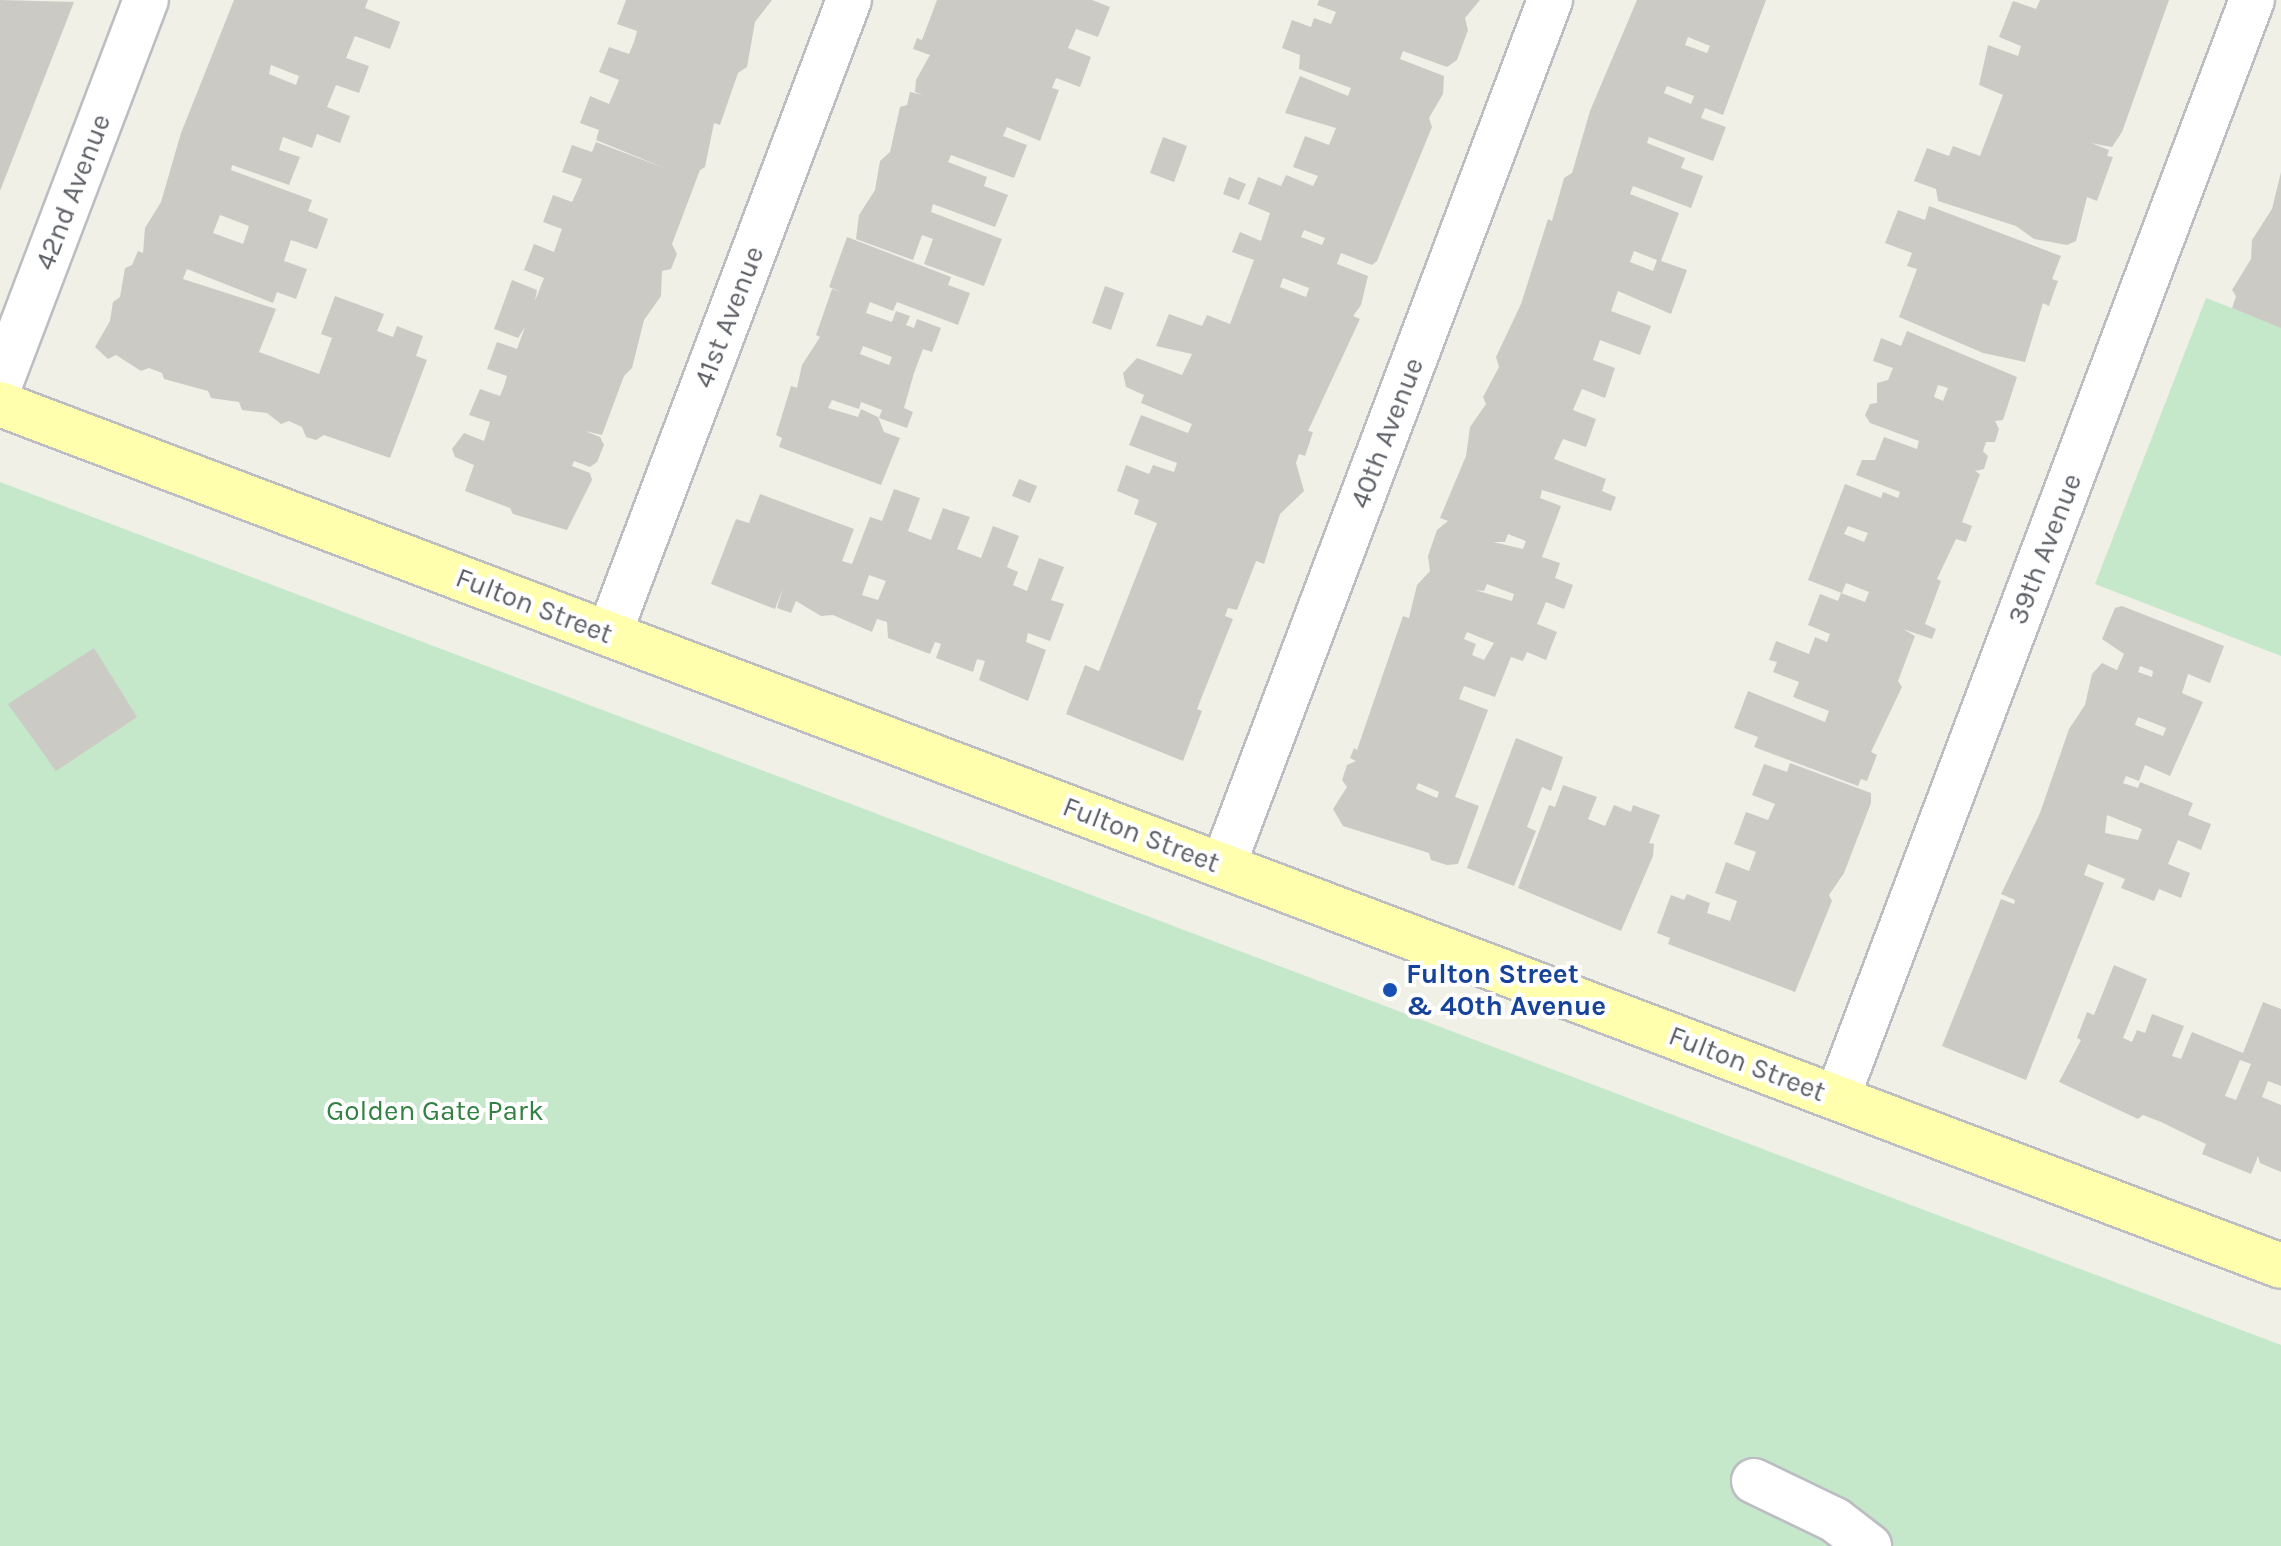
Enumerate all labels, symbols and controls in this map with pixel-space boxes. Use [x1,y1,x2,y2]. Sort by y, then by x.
street label: 42nd Avenue [28,109,118,275]
street label: 41st Avenue [687,241,771,393]
street label: 40th Avenue [1343,353,1431,513]
street label: 39th Avenue [2001,469,2089,629]
street label: Fulton Street [451,561,617,651]
street label: Fulton Street [1058,790,1224,880]
place label: Fulton Street & 40th Avenue [1406,957,1606,1023]
marker: Fulton Street & 40th Avenue [1381,981,1399,999]
street label: Fulton Street [1664,1019,1830,1109]
park label: Golden Gate Park [326,1094,544,1128]

